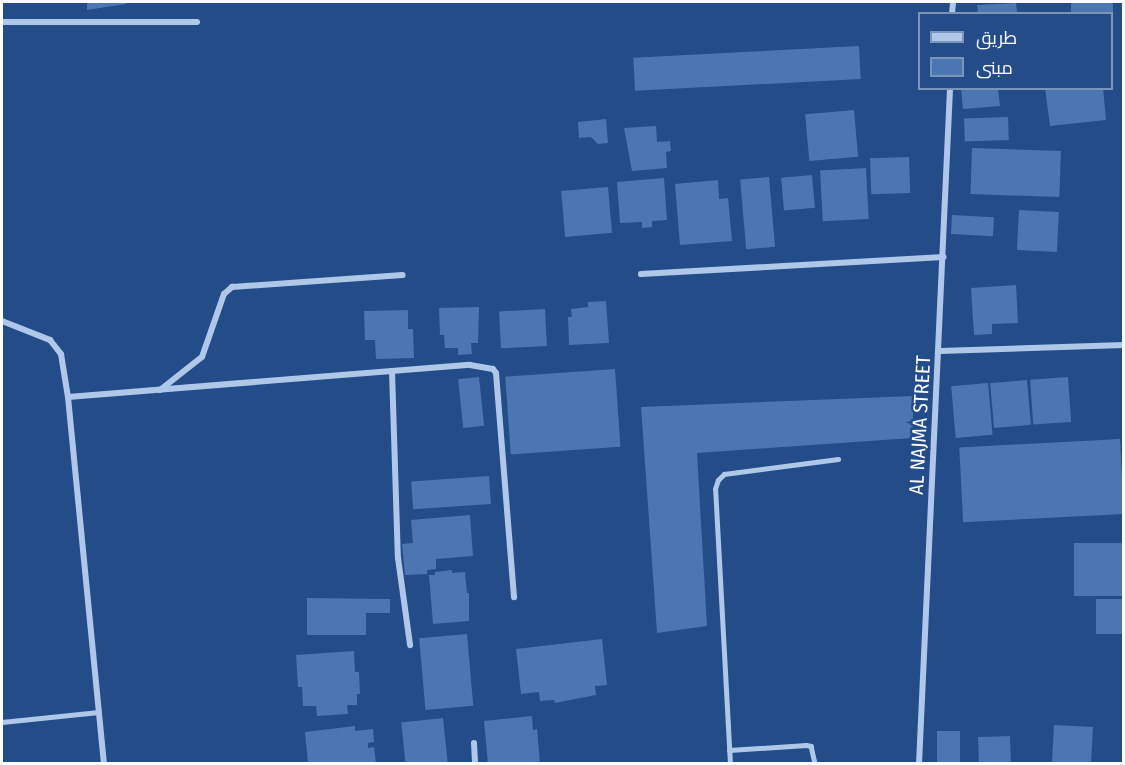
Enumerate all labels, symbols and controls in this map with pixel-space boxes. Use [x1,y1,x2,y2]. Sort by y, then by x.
legend [918,12,1113,90]
text: طريق [976,27,1017,49]
text: مبنى [976,57,1013,79]
street label: AL NAJMA STREET [904,355,936,495]

